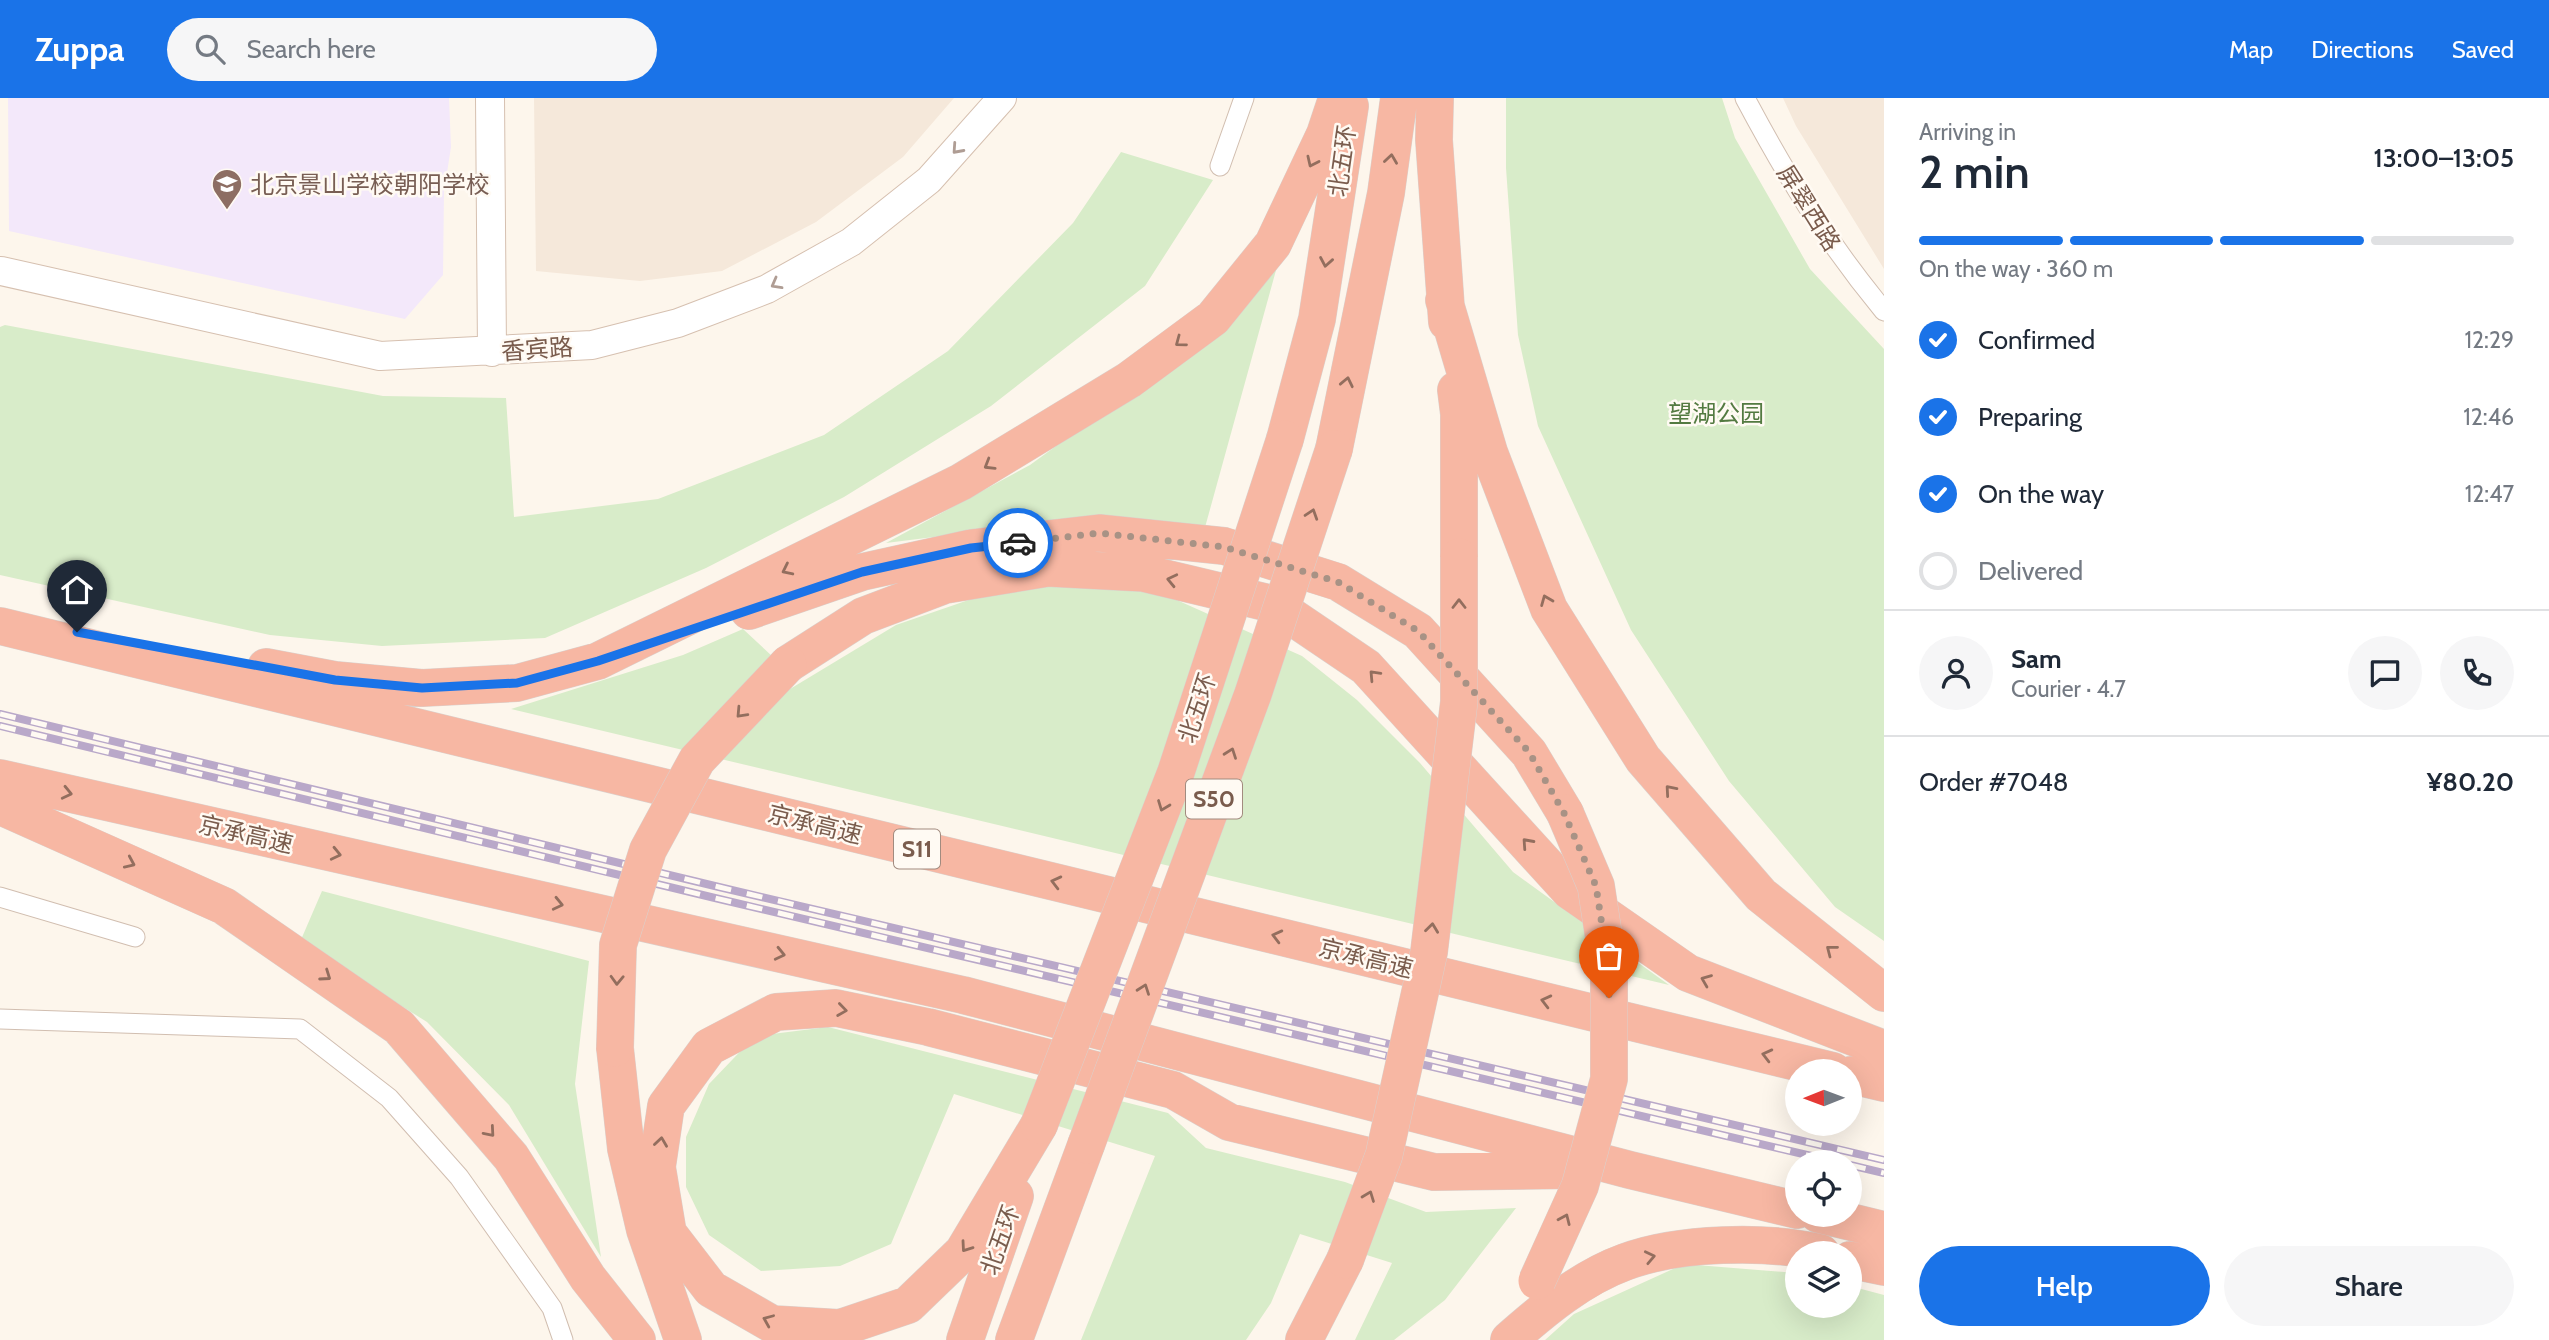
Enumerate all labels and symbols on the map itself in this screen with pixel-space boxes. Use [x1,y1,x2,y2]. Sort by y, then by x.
street label: 北五环 [1323,123,1361,199]
one-way arrow [953,141,965,154]
one-way arrow [1383,153,1398,165]
one-way arrow [1306,154,1320,167]
street label: 屏翠西路 [1771,160,1847,256]
school or university icon: 北京景山学校朝阳学校 [210,167,244,211]
place label: 北京景山学校朝阳学校 [250,170,490,199]
one-way arrow [1319,256,1334,268]
one-way arrow [770,276,783,289]
street label: 香宾路 [500,332,574,366]
one-way arrow [1175,334,1188,347]
one-way arrow [1339,376,1354,388]
park label: 望湖公园 [1668,399,1764,428]
one-way arrow [984,457,997,470]
courier [983,508,1053,578]
one-way arrow [1304,509,1318,521]
pin [47,560,107,632]
one-way arrow [782,562,794,576]
one-way arrow [1166,574,1178,588]
one-way arrow [1541,595,1555,607]
one-way arrow [1451,598,1467,609]
street label: 北五环 [1172,669,1222,747]
one-way arrow [1369,670,1382,683]
one-way arrow [736,705,749,718]
one-way arrow [1223,747,1237,759]
road number: S50 [1186,779,1242,818]
one-way arrow [61,785,73,800]
one-way arrow [1666,785,1678,798]
street label: 京承高速 [765,798,865,850]
one-way arrow [1157,799,1171,811]
street label: 京承高速 [196,809,296,859]
road number: S11 [894,830,940,869]
one-way arrow [1523,838,1535,851]
one-way arrow [330,846,342,860]
one-way arrow [123,855,135,869]
one-way arrow [1050,876,1062,891]
one-way arrow [552,895,564,910]
one-way arrow [1425,922,1440,934]
pin [1579,926,1639,998]
one-way arrow [1271,930,1283,944]
street label: 京承高速 [1316,932,1416,984]
one-way arrow [774,945,786,960]
one-way arrow [1826,946,1838,959]
one-way arrow [318,968,331,980]
one-way arrow [609,974,624,985]
one-way arrow [1701,975,1713,989]
one-way arrow [1135,984,1149,996]
one-way arrow [1540,995,1552,1009]
one-way arrow [836,1002,848,1017]
one-way arrow [1761,1049,1773,1063]
north arrow [1785,1059,1862,1136]
one-way arrow [482,1124,494,1137]
one-way arrow [653,1136,668,1148]
one-way arrow [1361,1191,1375,1203]
street label: 北五环 [975,1201,1025,1279]
one-way arrow [1557,1214,1571,1226]
one-way arrow [961,1239,974,1252]
one-way arrow [1644,1250,1656,1265]
one-way arrow [763,1314,775,1328]

